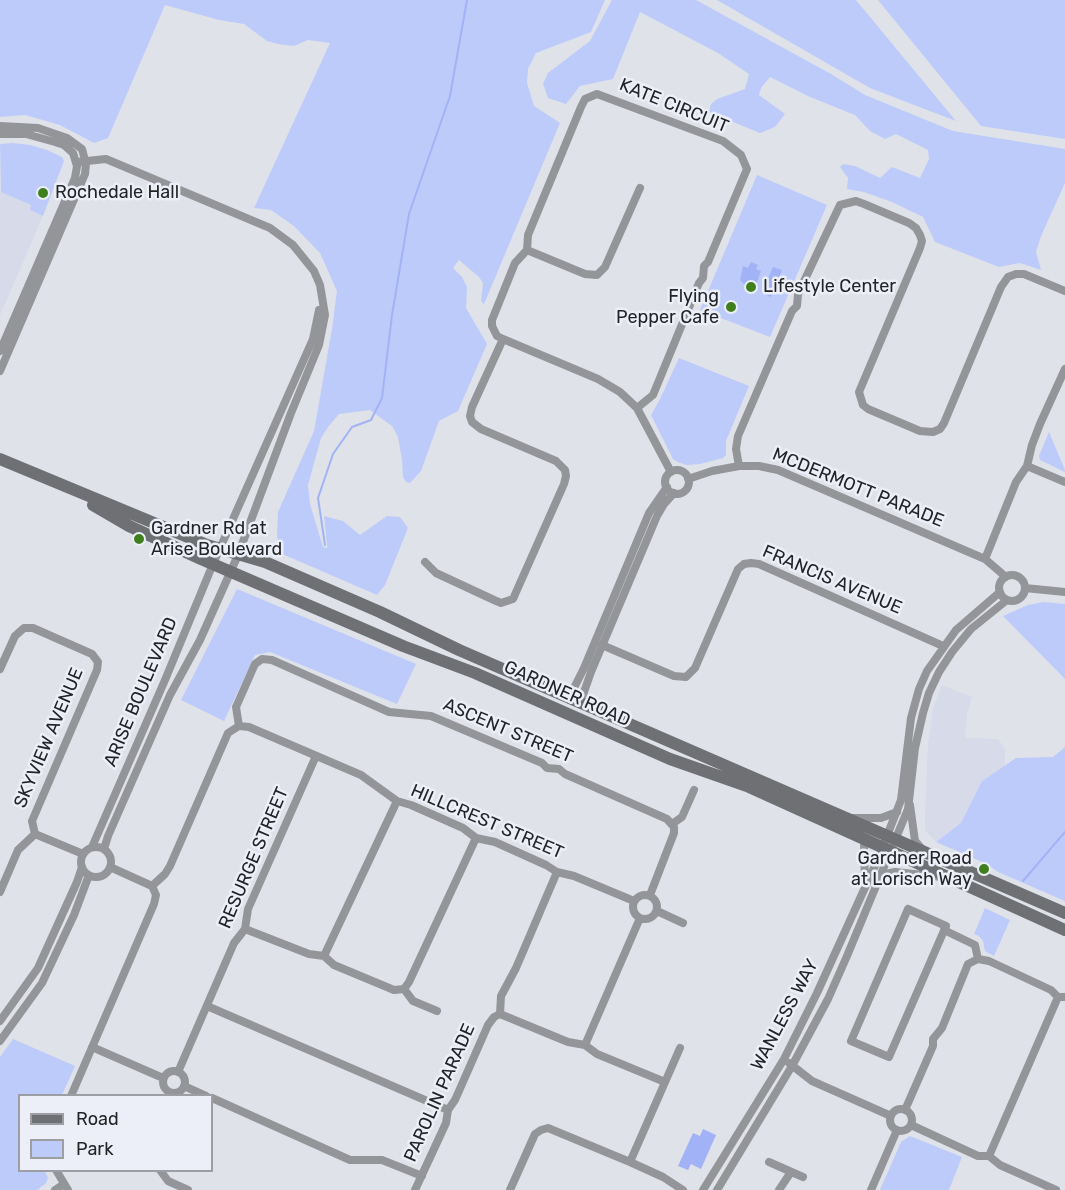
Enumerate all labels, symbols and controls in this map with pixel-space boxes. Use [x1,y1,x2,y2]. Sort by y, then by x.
street label: KATE CIRCUIT [616,74,732,138]
place label: Rochedale Hall [55,182,179,204]
marker: Rochedale Hall [36,186,50,200]
place label: Lifestyle Center [763,276,896,298]
marker: Lifestyle Center [744,280,758,294]
place label: Flying Pepper Cafe [616,286,719,328]
marker: Flying Pepper Cafe [724,300,738,314]
street label: MCDERMOTT PARADE [769,444,947,532]
place label: Gardner Rd at Arise Boulevard [151,518,282,560]
marker: Gardner Rd at Arise Boulevard [132,532,146,546]
street label: FRANCIS AVENUE [759,541,905,619]
street label: ARISE BOULEVARD [100,614,182,770]
street label: GARDNER ROAD [500,656,634,732]
street label: SKYVIEW AVENUE [10,665,88,811]
street label: ASCENT STREET [440,694,576,768]
street label: HILLCREST STREET [407,780,567,864]
street label: RESURGE STREET [214,784,294,932]
place label: Gardner Road at Lorisch Way [851,848,972,890]
marker: Gardner Road at Lorisch Way [977,862,991,876]
street label: WANLESS WAY [747,956,823,1074]
street label: PAROLIN PARADE [400,1021,480,1165]
legend [18,1094,213,1172]
text: Road [76,1108,119,1130]
text: Park [76,1138,113,1160]

